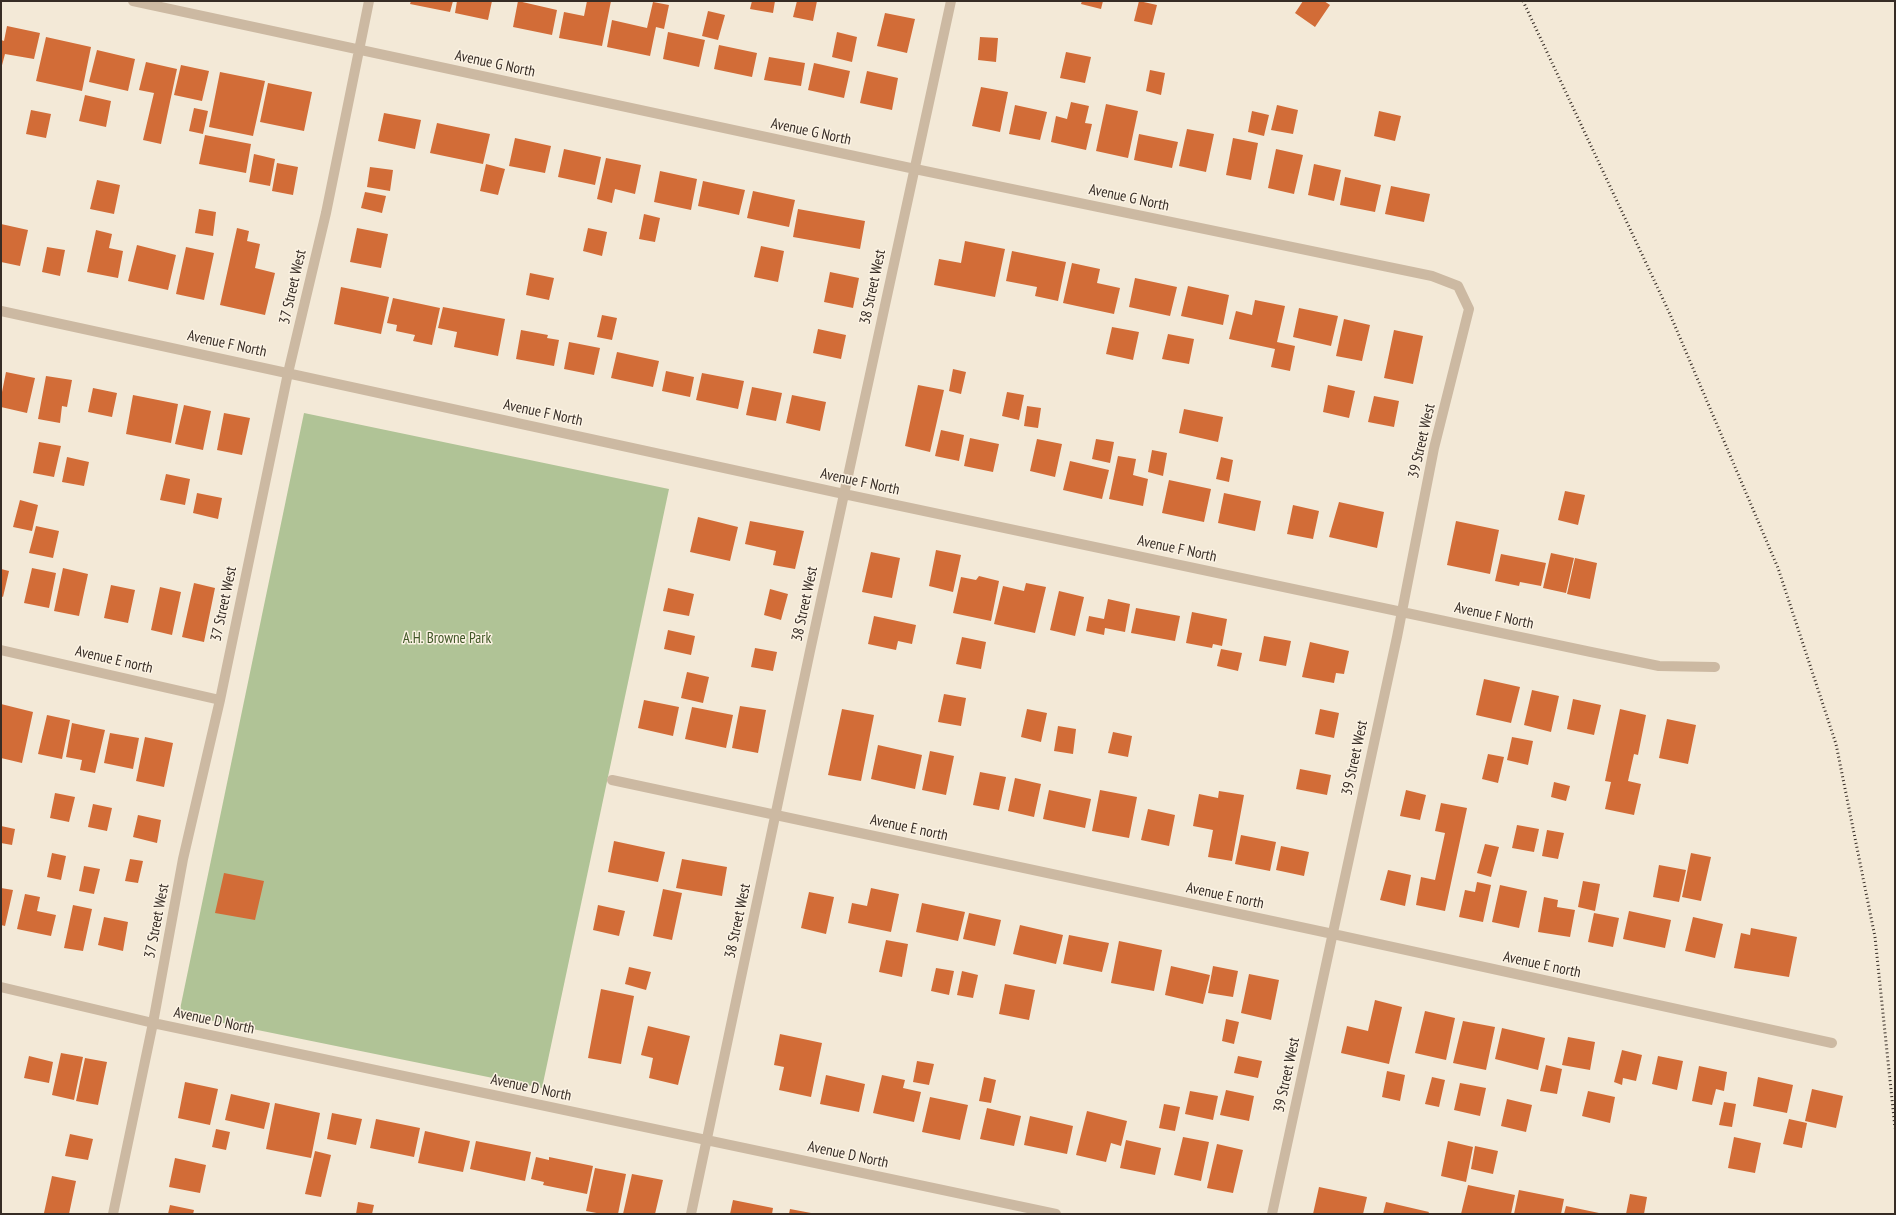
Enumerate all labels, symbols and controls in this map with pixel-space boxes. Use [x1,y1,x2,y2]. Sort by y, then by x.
street label: Avenue G North [453,47,537,81]
street label: Avenue G North [769,115,853,149]
street label: Avenue G North [1087,181,1171,215]
street label: 37 Street West [276,248,310,326]
street label: 38 Street West [856,248,890,326]
street label: Avenue F North [186,327,268,361]
street label: Avenue F North [502,396,584,430]
street label: 39 Street West [1405,402,1439,480]
street label: Avenue F North [819,465,901,499]
street label: Avenue F North [1136,532,1218,566]
street label: 37 Street West [207,565,241,643]
street label: 38 Street West [788,565,822,643]
street label: Avenue F North [1453,599,1535,633]
park label: A.H. Browne Park [403,630,491,648]
street label: Avenue E north [73,642,155,678]
street label: 39 Street West [1338,719,1372,797]
street label: Avenue E north [868,811,950,845]
street label: Avenue E north [1184,879,1266,913]
street label: 37 Street West [141,882,173,960]
street label: 38 Street West [721,882,755,960]
street label: Avenue E north [1501,948,1583,982]
street label: Avenue D North [172,1004,256,1038]
street label: 39 Street West [1270,1036,1304,1114]
street label: Avenue D North [489,1071,573,1105]
street label: Avenue D North [806,1138,890,1172]

